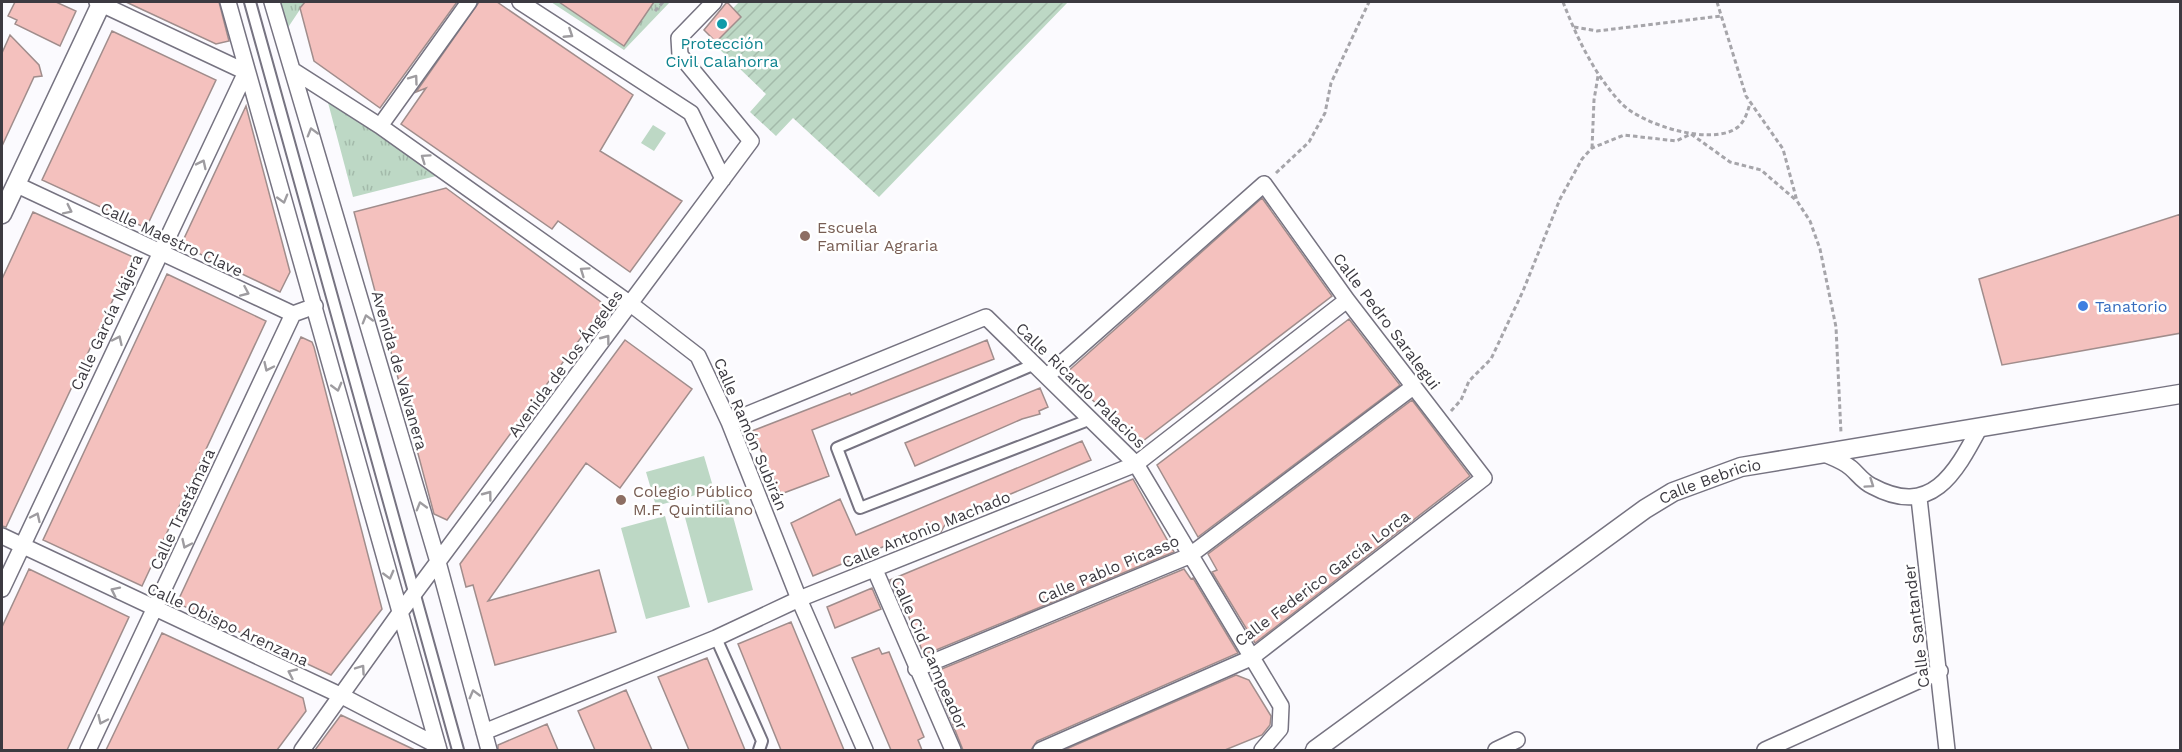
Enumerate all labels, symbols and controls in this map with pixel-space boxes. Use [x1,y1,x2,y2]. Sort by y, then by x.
marker: Protección Civil Calahorra [715,17,729,31]
one-way arrow [563,26,574,37]
place label: Protección Civil Calahorra [666,34,778,71]
one-way arrow [407,74,418,85]
one-way arrow [307,127,319,138]
one-way arrow [421,154,432,165]
one-way arrow [194,159,206,170]
one-way arrow [276,193,288,204]
street label: Calle Maestro Clave [98,198,246,281]
one-way arrow [61,202,72,214]
place label: Escuela Familiar Agraria [817,218,938,255]
marker: Escuela Familiar Agraria [798,229,812,243]
street label: Calle Pedro Saralegui [1329,249,1444,393]
street label: Calle García Nájera [66,251,146,393]
one-way arrow [579,267,590,278]
one-way arrow [238,285,249,297]
street label: Avenida de los Ángeles [504,286,627,441]
street label: Avenida de Valvanera [368,288,431,452]
place label: Tanatorio [2095,297,2167,316]
marker: Tanatorio [2076,299,2090,313]
one-way arrow [362,314,374,325]
street label: Calle Ricardo Palacios [1012,319,1149,452]
one-way arrow [598,335,609,346]
one-way arrow [111,336,123,347]
street label: Calle Ramón Subirán [710,355,791,513]
one-way arrow [264,361,276,372]
one-way arrow [330,381,342,392]
street label: Calle Trastámara [146,445,219,573]
street label: Calle Bebricio [1655,455,1762,509]
one-way arrow [1864,477,1875,488]
place label: Colegio Público M.F. Quintiliano [633,482,753,519]
street label: Calle Antonio Machado [839,487,1013,572]
one-way arrow [481,490,492,501]
marker: Colegio Público M.F. Quintiliano [614,493,628,507]
one-way arrow [416,501,428,512]
street label: Calle Federico García Lorca [1231,506,1414,650]
one-way arrow [28,512,40,523]
street label: Calle Pablo Picasso [1035,531,1182,608]
one-way arrow [181,537,193,548]
street label: Calle Santander [1899,562,1934,689]
one-way arrow [381,570,394,580]
street label: Calle Cid Campeador [887,574,972,733]
street label: Calle Obispo Arenzana [144,579,312,670]
one-way arrow [111,587,121,598]
one-way arrow [354,665,365,676]
one-way arrow [287,669,298,681]
one-way arrow [469,689,481,700]
one-way arrow [98,714,110,725]

